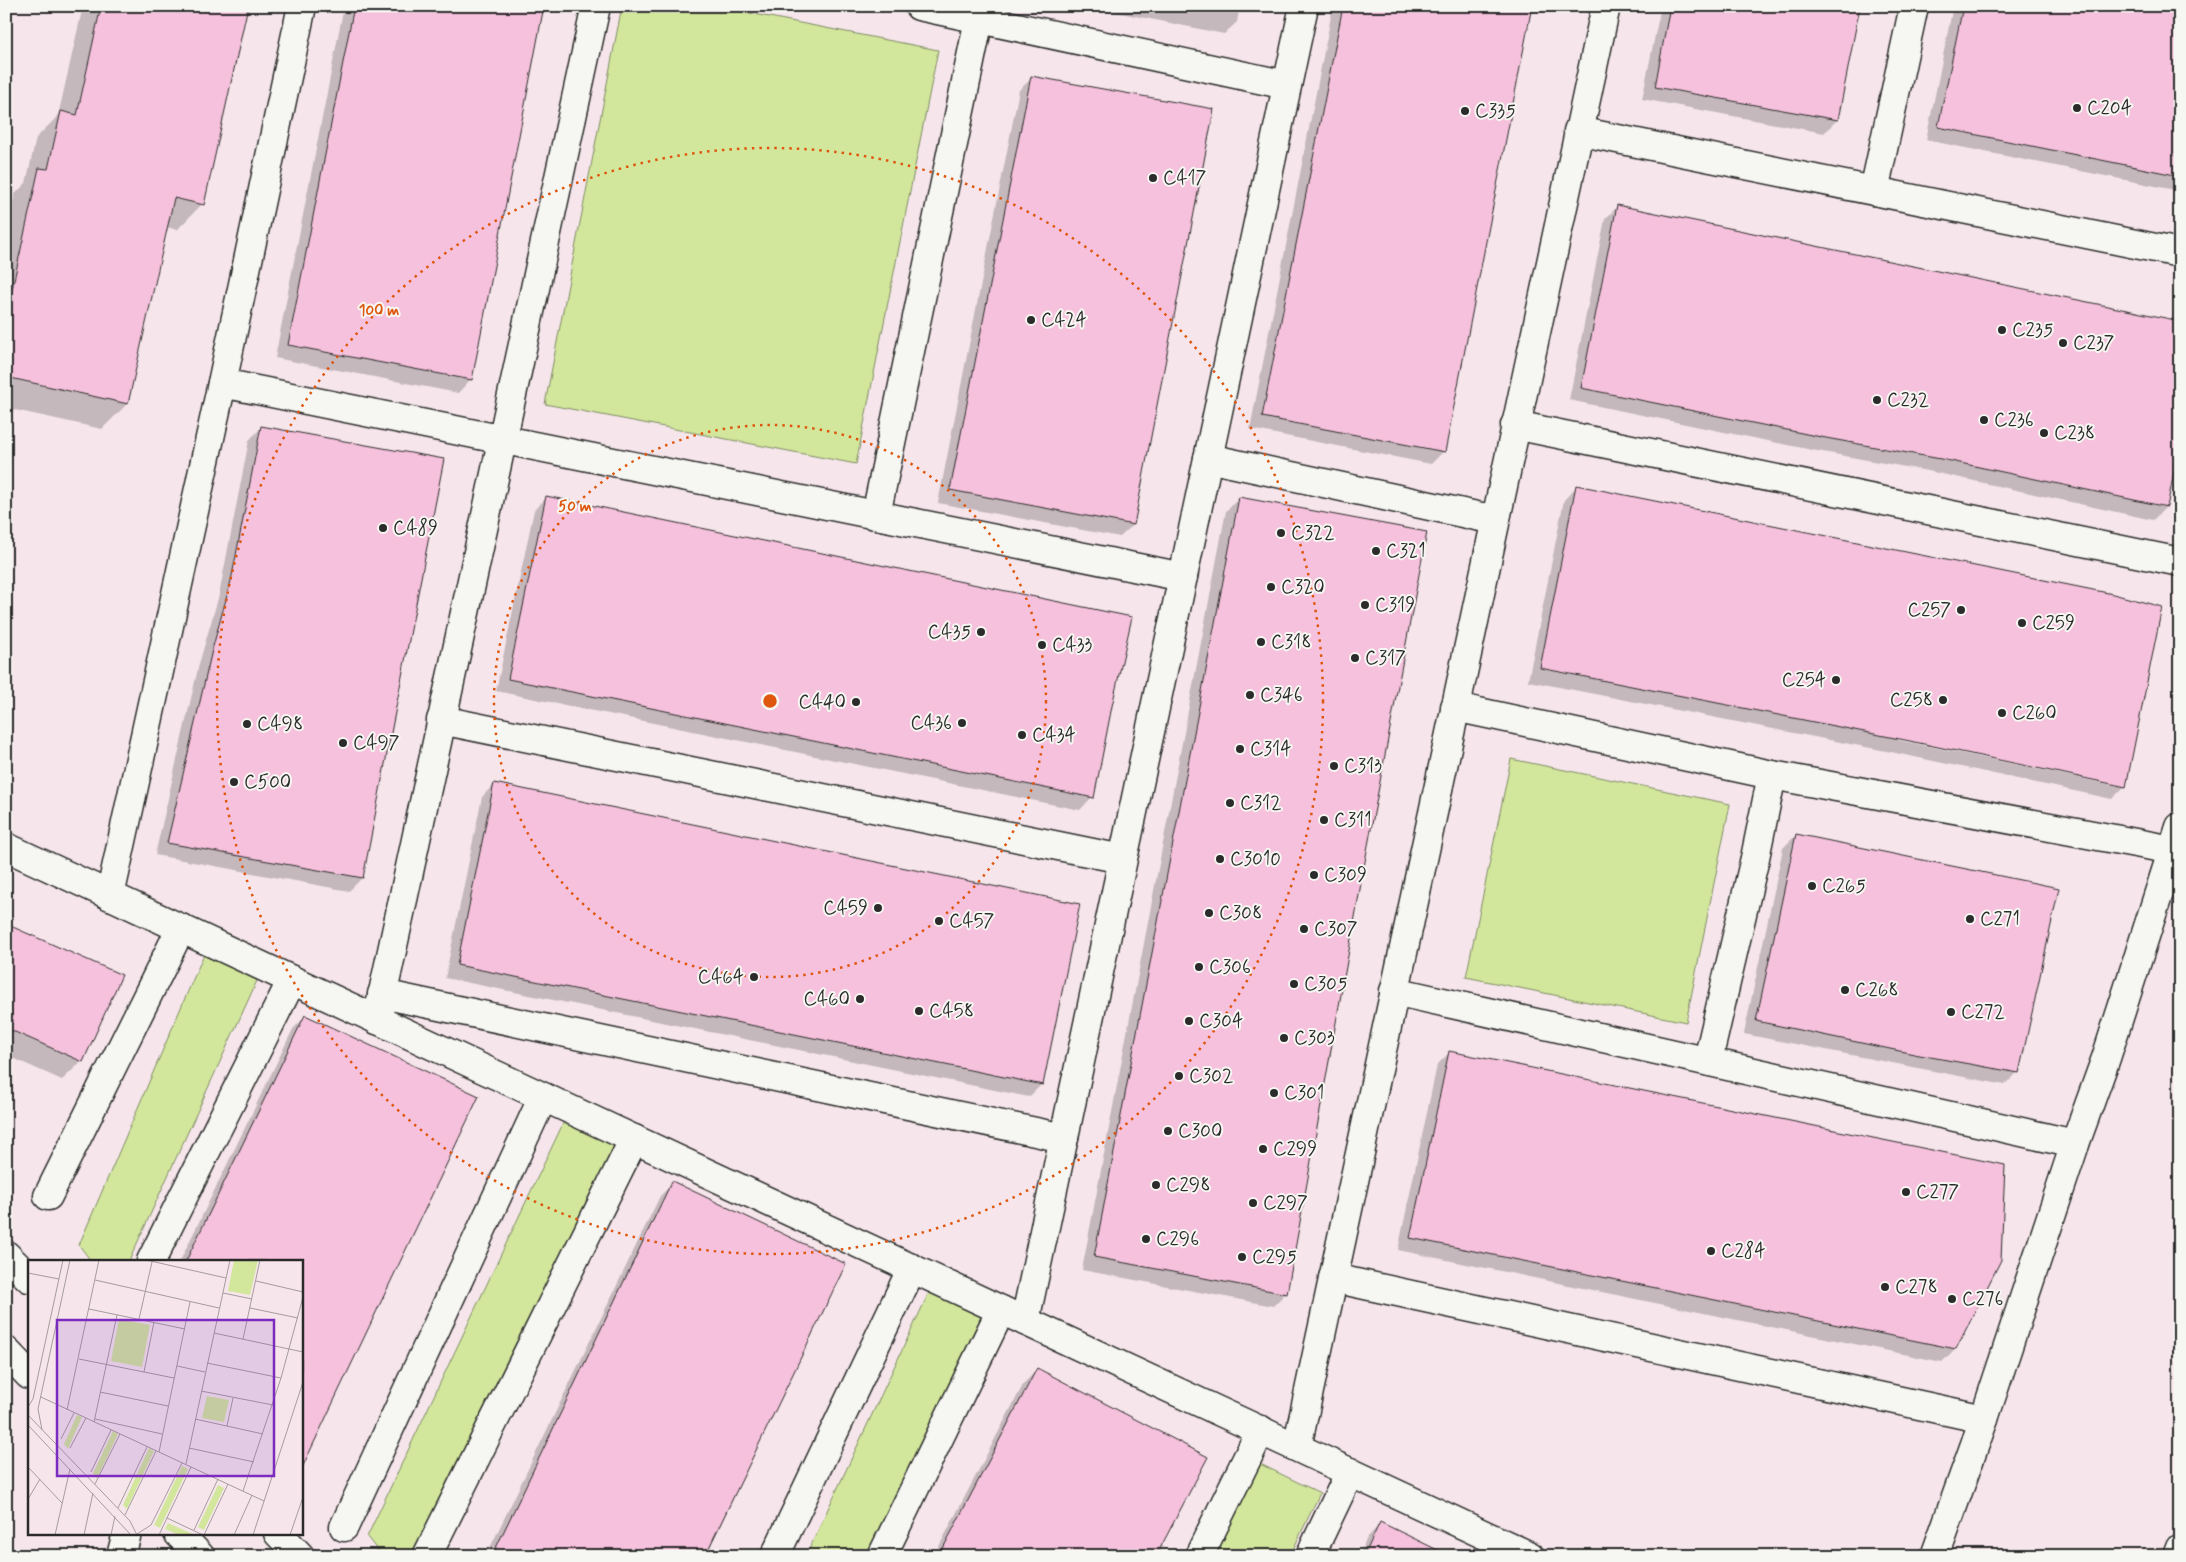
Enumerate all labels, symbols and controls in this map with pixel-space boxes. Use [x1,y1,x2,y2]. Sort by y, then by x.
place label: C204 [2087,96,2132,121]
place label: C335 [1475,99,1516,124]
marker: C204 [2071,102,2083,114]
marker: C335 [1459,105,1471,117]
place label: C417 [1163,166,1206,191]
marker: C417 [1147,172,1159,184]
text: 100 m [359,301,399,321]
place label: C424 [1041,308,1087,333]
marker: C424 [1025,314,1037,326]
place label: C235 [2012,318,2053,343]
marker: C235 [1996,324,2008,336]
place label: C237 [2073,331,2114,356]
marker: C237 [2057,337,2069,349]
place label: C232 [1887,388,1929,413]
marker: C232 [1871,394,1883,406]
place label: C236 [1994,408,2034,433]
marker: C236 [1978,414,1990,426]
place label: C238 [2054,421,2095,446]
marker: C238 [2038,427,2050,439]
text: 50 m [558,497,592,517]
place label: C489 [393,516,438,541]
place label: C322 [1291,521,1334,546]
marker: C489 [377,522,389,534]
marker: C322 [1275,527,1287,539]
place label: C321 [1386,539,1426,564]
marker: C321 [1370,545,1382,557]
place label: C320 [1281,575,1325,600]
marker: C320 [1265,581,1277,593]
place label: C319 [1375,593,1415,618]
place label: C257 [1907,598,1951,623]
marker: C319 [1359,599,1371,611]
marker: C257 [1955,604,1967,616]
place label: C259 [2032,611,2075,636]
marker: C259 [2016,617,2028,629]
place label: C435 [928,620,971,645]
marker: C435 [975,626,987,638]
place label: C318 [1271,630,1312,655]
place label: C433 [1052,633,1093,658]
marker: C318 [1255,636,1267,648]
marker: C433 [1036,639,1048,651]
place label: C317 [1365,646,1406,671]
marker: C317 [1349,652,1361,664]
place label: C254 [1782,668,1826,693]
marker: C254 [1830,674,1842,686]
place label: C346 [1260,683,1303,708]
place label: C258 [1890,688,1933,713]
marker: C346 [1244,689,1256,701]
place label: C440 [798,690,846,715]
centre of rings [761,692,779,710]
marker: C258 [1937,694,1949,706]
marker: C440 [850,696,862,708]
place label: C260 [2012,701,2057,726]
marker: C260 [1996,707,2008,719]
place label: C436 [910,711,952,736]
place label: C498 [257,712,303,737]
marker: C436 [956,717,968,729]
marker: C498 [241,718,253,730]
place label: C434 [1032,723,1076,748]
marker: C434 [1016,729,1028,741]
place label: C497 [353,731,400,756]
marker: C497 [337,737,349,749]
place label: C314 [1250,737,1291,762]
marker: C314 [1234,743,1246,755]
place label: C313 [1344,754,1382,779]
marker: C313 [1328,760,1340,772]
place label: C500 [244,770,291,795]
marker: C500 [228,776,240,788]
place label: C312 [1240,791,1282,816]
marker: C312 [1224,797,1236,809]
place label: C311 [1334,808,1372,833]
marker: C311 [1318,814,1330,826]
place label: C3010 [1230,847,1281,872]
marker: C3010 [1214,853,1226,865]
place label: C309 [1324,863,1367,888]
marker: C309 [1308,869,1320,881]
place label: C265 [1822,874,1866,899]
marker: C265 [1806,880,1818,892]
place label: C459 [823,896,868,921]
place label: C308 [1219,901,1262,926]
marker: C459 [872,902,884,914]
marker: C308 [1203,907,1215,919]
place label: C271 [1980,907,2020,932]
place label: C457 [949,909,994,934]
marker: C271 [1964,913,1976,925]
marker: C457 [933,915,945,927]
place label: C307 [1314,917,1358,942]
marker: C307 [1298,923,1310,935]
place label: C306 [1209,955,1251,980]
marker: C306 [1193,961,1205,973]
place label: C464 [698,965,744,990]
marker: C464 [748,971,760,983]
place label: C305 [1304,972,1348,997]
marker: C305 [1288,978,1300,990]
place label: C268 [1855,978,1899,1003]
marker: C268 [1839,984,1851,996]
place label: C460 [804,987,850,1012]
marker: C460 [854,993,866,1005]
place label: C458 [929,999,974,1024]
place label: C272 [1961,1000,2005,1025]
marker: C458 [913,1005,925,1017]
marker: C272 [1945,1006,1957,1018]
place label: C304 [1199,1009,1243,1034]
marker: C304 [1183,1015,1195,1027]
place label: C303 [1294,1026,1335,1051]
marker: C303 [1278,1032,1290,1044]
place label: C302 [1189,1064,1233,1089]
marker: C302 [1173,1070,1185,1082]
place label: C301 [1284,1081,1324,1106]
marker: C301 [1268,1087,1280,1099]
place label: C300 [1178,1119,1222,1144]
marker: C300 [1162,1125,1174,1137]
place label: C299 [1273,1137,1317,1162]
marker: C299 [1257,1143,1269,1155]
place label: C298 [1166,1173,1210,1198]
marker: C298 [1150,1179,1162,1191]
place label: C277 [1916,1180,1959,1205]
marker: C277 [1900,1186,1912,1198]
place label: C297 [1263,1191,1308,1216]
marker: C297 [1247,1197,1259,1209]
place label: C296 [1156,1227,1199,1252]
marker: C296 [1140,1233,1152,1245]
place label: C284 [1721,1239,1765,1264]
place label: C295 [1252,1245,1297,1270]
marker: C284 [1705,1245,1717,1257]
marker: C295 [1236,1251,1248,1263]
inset map [28,1260,302,1534]
place label: C278 [1895,1275,1938,1300]
marker: C278 [1879,1281,1891,1293]
place label: C276 [1962,1287,2003,1312]
marker: C276 [1946,1293,1958,1305]

